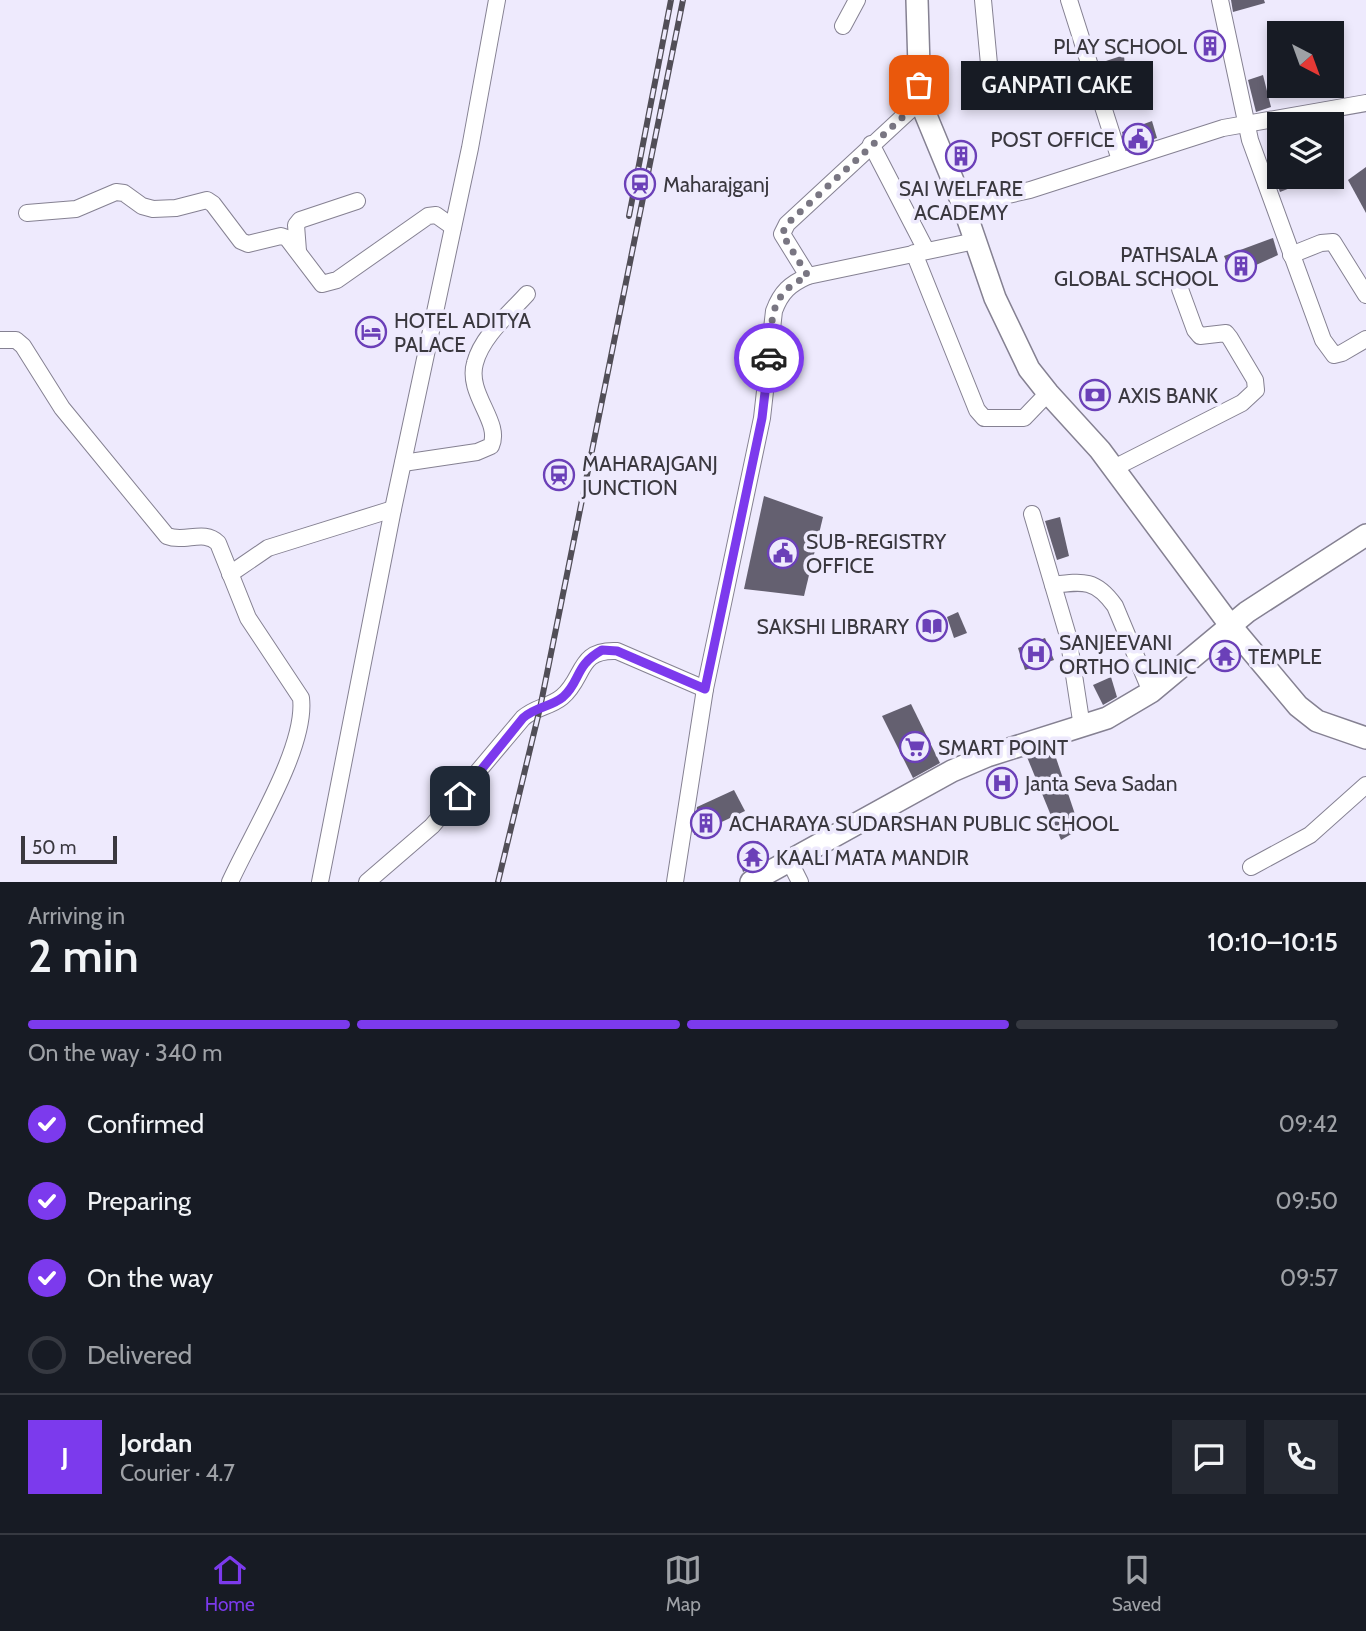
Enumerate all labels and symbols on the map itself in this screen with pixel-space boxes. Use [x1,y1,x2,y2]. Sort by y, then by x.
north arrow [1267,21,1344,98]
building icon: PLAY SCHOOL [1193,29,1227,63]
place label: PLAY SCHOOL [1053,34,1187,59]
pin [889,55,949,115]
callout: GANPATI CAKE [961,60,1154,110]
public building icon: POST OFFICE [1121,122,1155,156]
place label: POST OFFICE [991,127,1115,152]
building icon: SAI WELFARE ACADEMY [944,139,978,173]
station icon: Maharajganj [623,167,657,201]
place label: Maharajganj [663,172,769,198]
place label: SAI WELFARE ACADEMY [899,176,1023,225]
place label: PATHSALA GLOBAL SCHOOL [1054,242,1218,291]
building icon: PATHSALA GLOBAL SCHOOL [1224,249,1258,283]
place label: HOTEL ADITYA PALACE [394,308,531,357]
hotel icon: HOTEL ADITYA PALACE [354,315,388,349]
courier [734,323,804,393]
bank icon: AXIS BANK [1078,378,1112,412]
place label: AXIS BANK [1118,383,1218,408]
place label: MAHARAJGANJ JUNCTION [581,451,718,500]
station icon: MAHARAJGANJ JUNCTION [542,458,576,492]
place label: SUB-REGISTRY OFFICE [806,529,947,578]
public building icon: SUB-REGISTRY OFFICE [766,536,800,570]
library icon: SAKSHI LIBRARY [915,609,949,643]
place label: SAKSHI LIBRARY [757,614,910,639]
place label: SANJEEVANI ORTHO CLINIC [1059,630,1196,679]
hospital icon: SANJEEVANI ORTHO CLINIC [1019,637,1053,671]
temple icon: TEMPLE [1208,639,1242,673]
place label: TEMPLE [1248,644,1322,669]
supermarket icon: SMART POINT [898,730,932,764]
place label: SMART POINT [938,735,1068,760]
pin [430,766,490,826]
hospital icon: Janta Seva Sadan [985,766,1019,800]
place label: Janta Seva Sadan [1024,771,1177,796]
building icon: ACHARAYA SUDARSHAN PUBLIC SCHOOL [689,806,723,840]
place label: ACHARAYA SUDARSHAN PUBLIC SCHOOL [729,811,1119,836]
scale bar [21,833,117,865]
temple icon: KAALI MATA MANDIR [736,840,770,874]
place label: KAALI MATA MANDIR [776,845,969,870]

